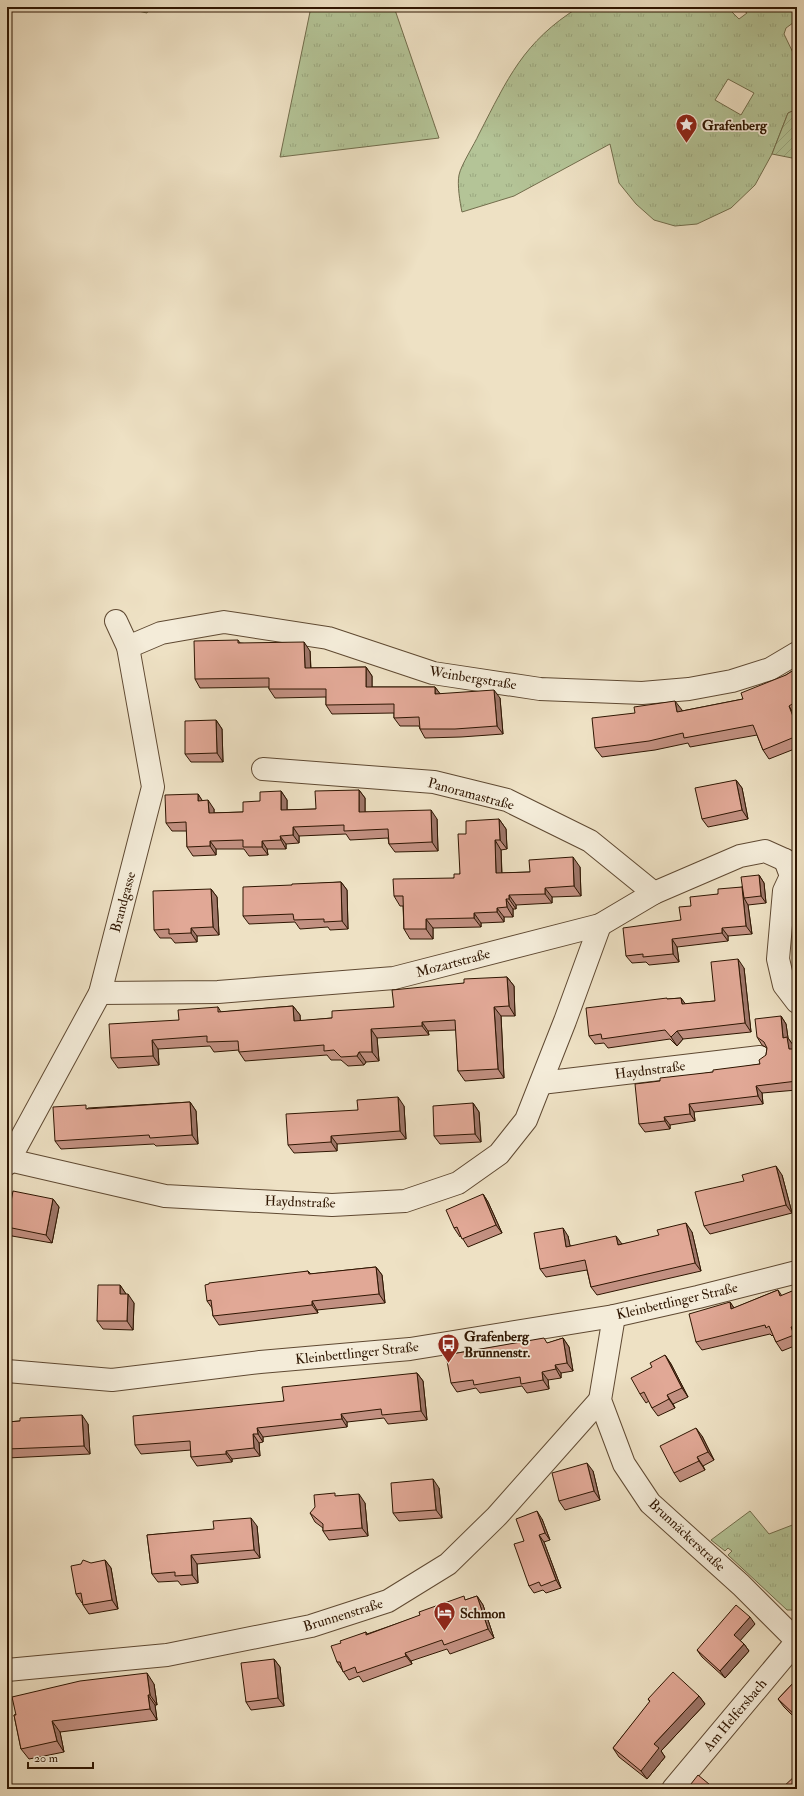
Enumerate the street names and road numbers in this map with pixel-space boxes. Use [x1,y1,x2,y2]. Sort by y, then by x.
street label: Weinbergstraße [427,663,518,693]
street label: Panoramastraße [426,774,516,814]
street label: Brandgasse [107,870,139,934]
street label: Mozartstraße [414,945,492,981]
street label: Haydnstraße [614,1057,686,1084]
street label: Haydnstraße [264,1192,336,1213]
street label: Kleinbettlinger Straße [615,1279,739,1323]
street label: Kleinbettlinger Straße [294,1338,420,1368]
street label: Brunnäckerstraße [645,1495,729,1575]
street label: Brunnenstraße [301,1595,385,1635]
street label: Am Helfersbach [699,1675,771,1755]

